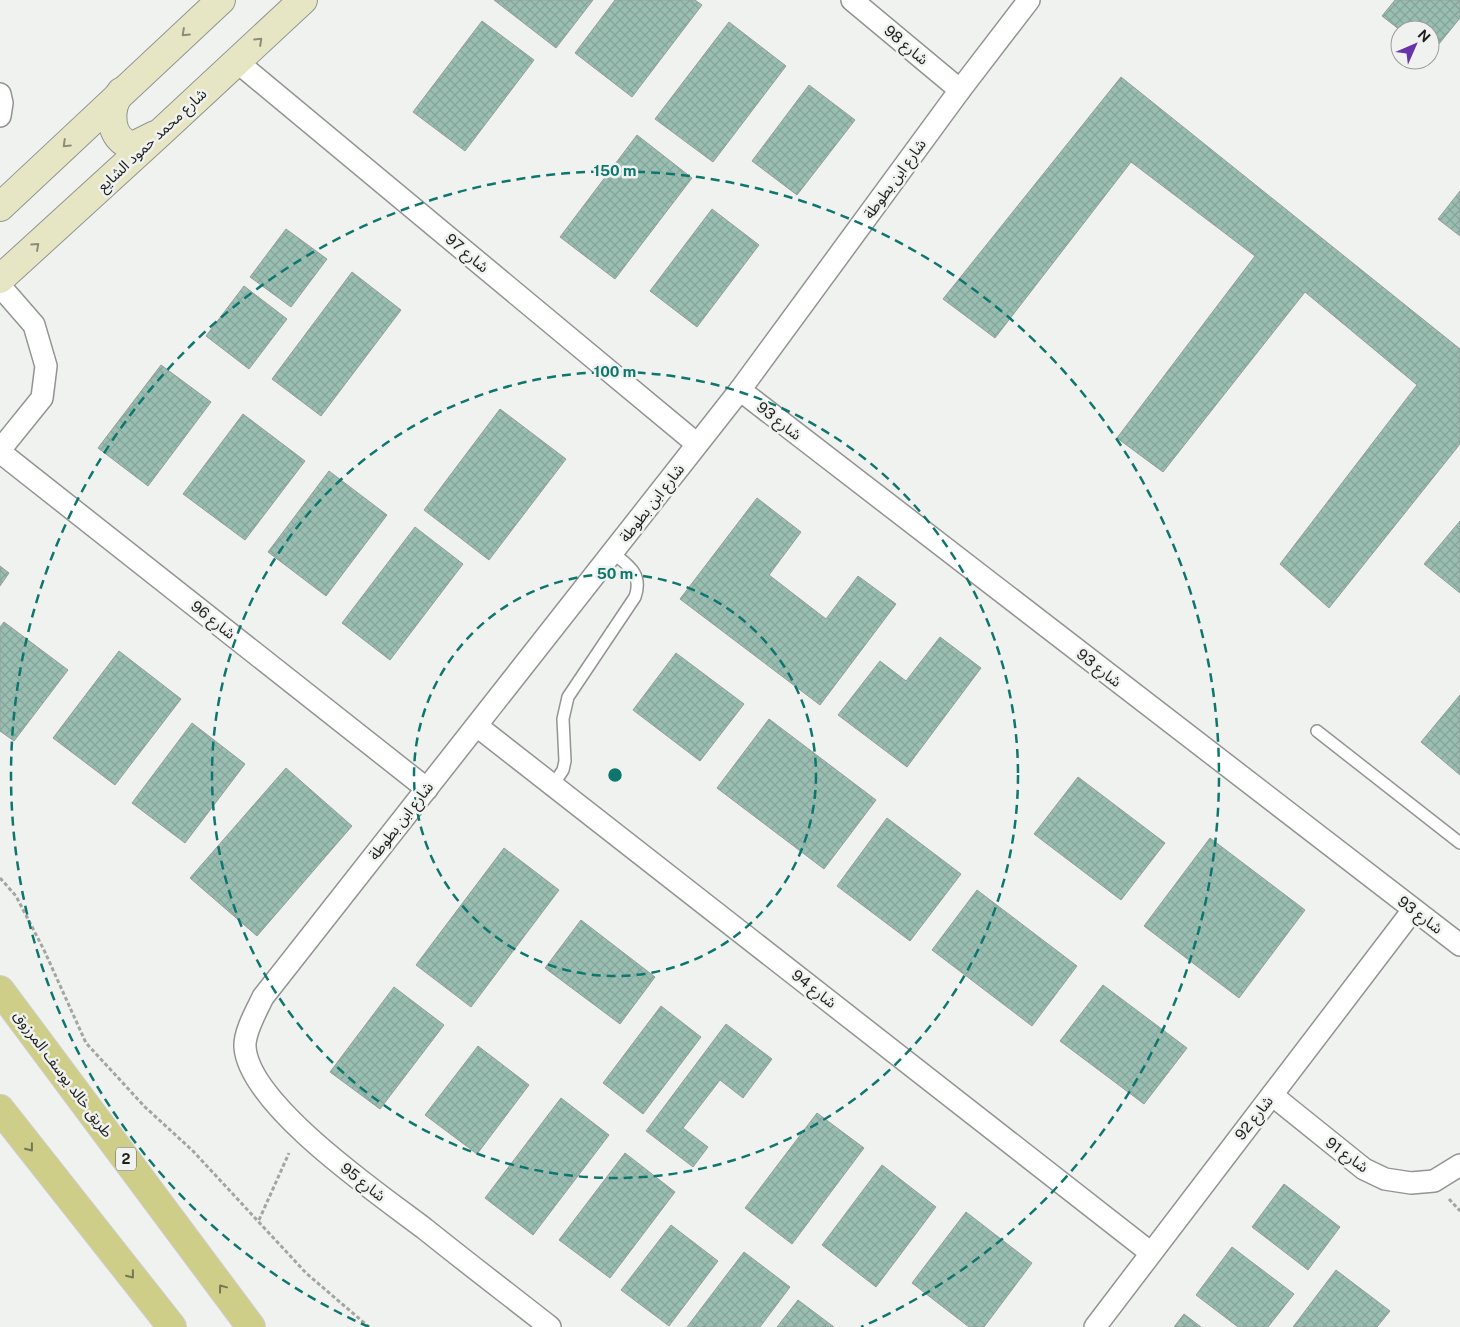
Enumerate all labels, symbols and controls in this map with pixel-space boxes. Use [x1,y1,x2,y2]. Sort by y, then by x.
north arrow [1390,20,1440,70]
street label: شارع 98 [878,21,932,71]
text: N [1415,26,1434,45]
one-way arrow [181,27,190,36]
one-way arrow [253,38,262,47]
street label: شارع محمد حمود الشايع [94,84,213,198]
street label: شارع ابن بطوطة [860,135,933,224]
one-way arrow [63,138,72,147]
text: 150 m [593,162,637,179]
street label: شارع 97 [440,230,492,279]
one-way arrow [31,243,40,252]
text: 100 m [594,363,636,380]
street label: شارع 93 [751,398,805,446]
street label: شارع ابن بطوطة [616,460,691,548]
text: 50 m [597,565,633,582]
street label: شارع 96 [185,597,239,645]
street label: شارع 93 [1071,645,1125,693]
centre of rings [606,766,624,784]
street label: شارع ابن بطوطة [365,778,440,866]
street label: شارع 93 [1392,892,1446,940]
street label: شارع 94 [786,966,840,1015]
street label: طريق خالد يوسف المرزوق [9,1007,117,1142]
street label: شارع 92 [1231,1092,1279,1146]
street label: شارع 91 [1320,1134,1372,1179]
one-way arrow [24,1142,32,1151]
road number: 2 [116,1148,136,1170]
street label: شارع 95 [335,1159,389,1208]
one-way arrow [125,1269,133,1278]
one-way arrow [220,1285,228,1294]

